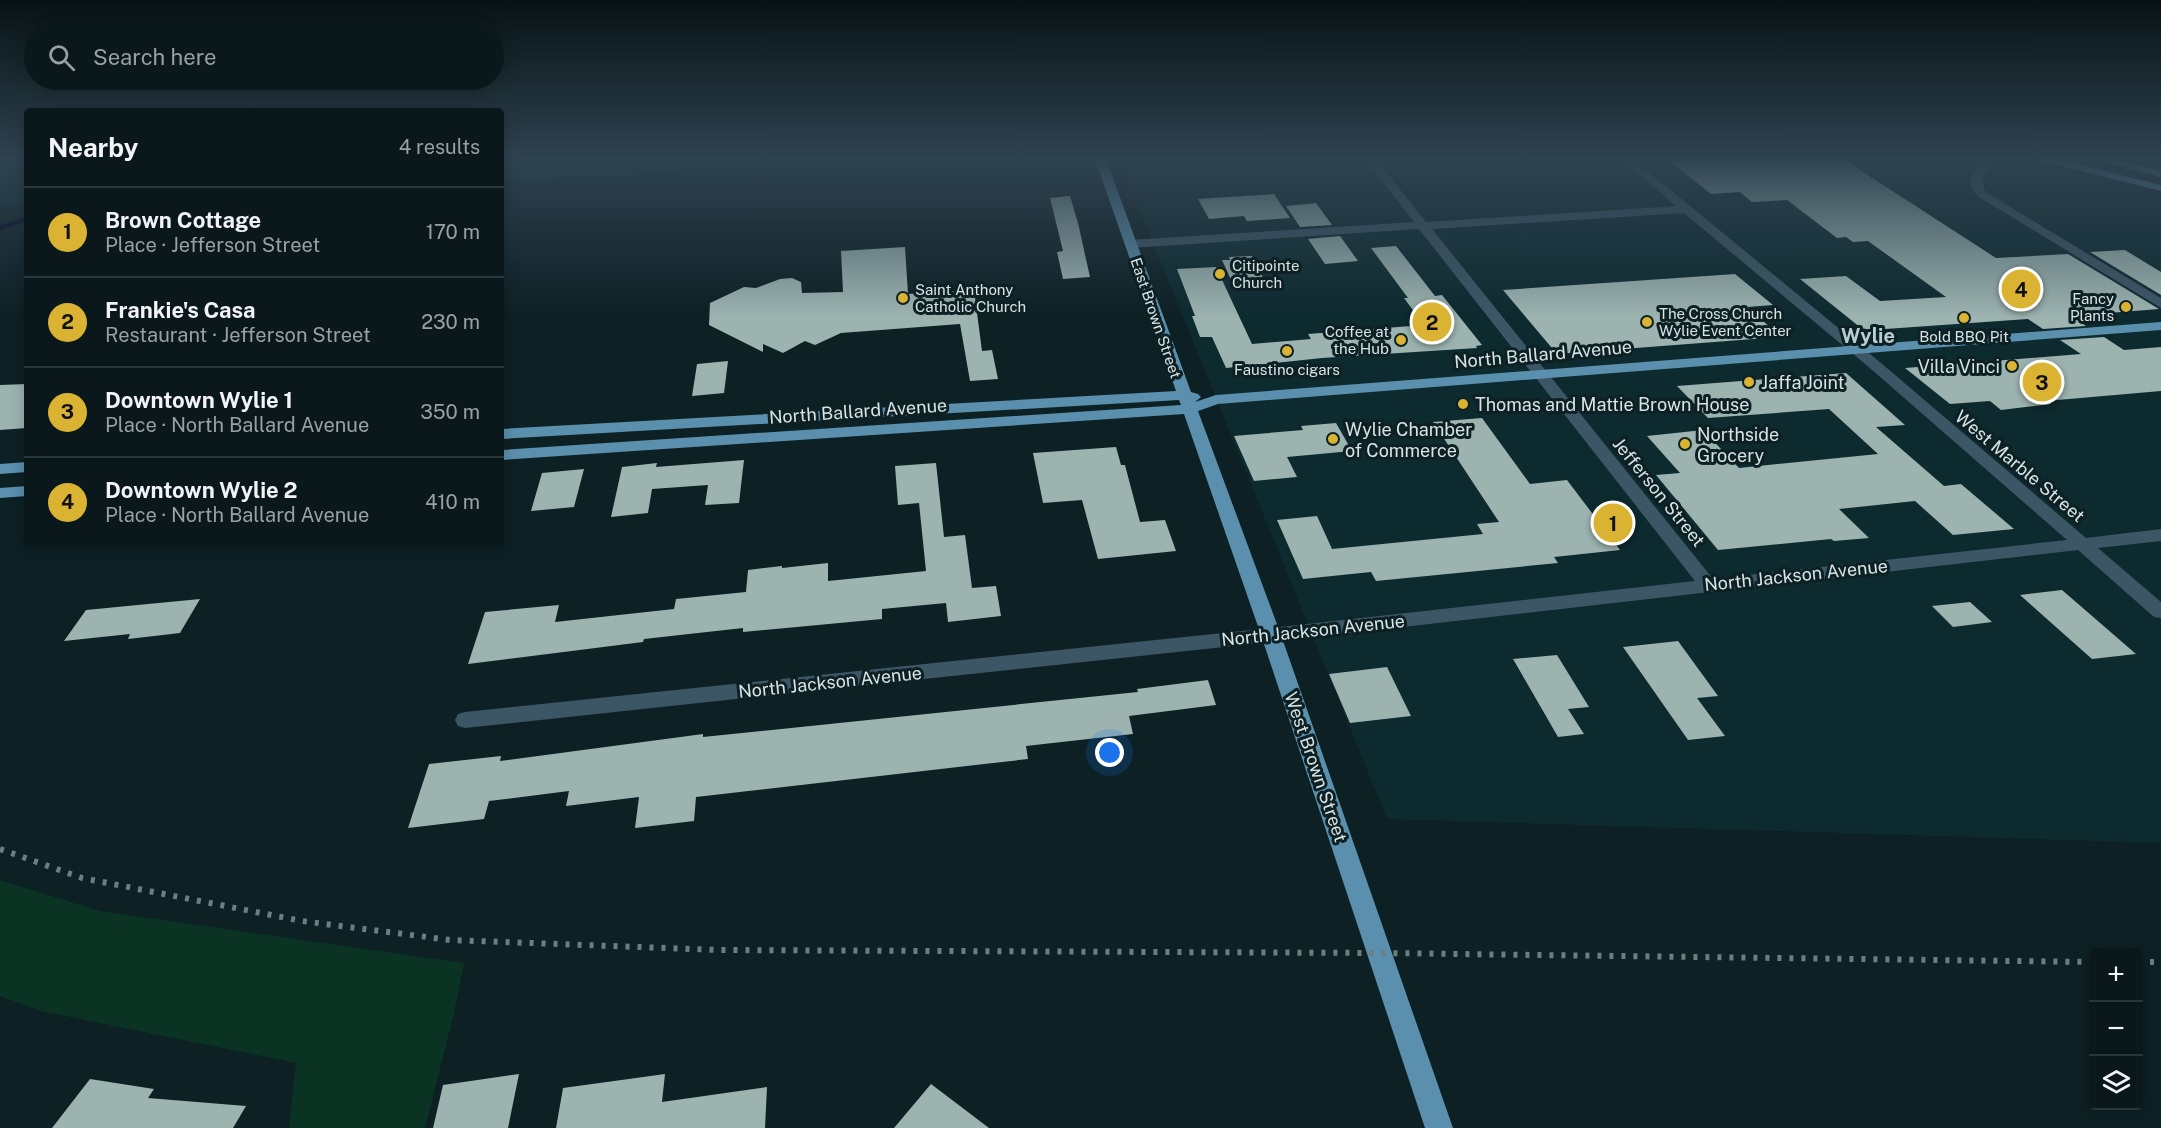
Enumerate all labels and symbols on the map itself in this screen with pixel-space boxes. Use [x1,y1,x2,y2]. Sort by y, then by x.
street label: East Brown Street [1127,256,1185,381]
place label: Citipointe Church [1232,257,1299,291]
pin: 4 [2002,266,2040,312]
marker: Citipointe Church [1213,267,1227,281]
place label: Saint Anthony Catholic Church [915,281,1026,315]
place label: Fancy Plants [2070,290,2114,324]
marker: Saint Anthony Catholic Church [896,291,910,305]
pin: 2 [1412,300,1452,344]
marker: Fancy Plants [2119,300,2133,314]
place label: The Cross Church Wylie Event Center [1659,305,1792,339]
marker: Bold BBQ Pit [1957,311,1971,325]
marker: The Cross Church Wylie Event Center [1640,315,1654,329]
place label: Coffee at the Hub [1325,323,1389,357]
district label: Wylie [1841,324,1895,348]
place label: Bold BBQ Pit [1919,328,2009,345]
marker: Coffee at the Hub [1394,333,1408,347]
street label: North Ballard Avenue [1453,336,1633,372]
marker: Faustino cigars [1280,344,1294,358]
place label: Villa Vinci [1918,356,2000,377]
marker: Villa Vinci [2005,359,2019,373]
pin: 3 [2022,360,2062,404]
place label: Faustino cigars [1234,361,1340,378]
place label: Jaffa Joint [1761,372,1845,393]
marker: Jaffa Joint [1742,375,1756,389]
street label: North Ballard Avenue [768,394,948,428]
place label: Thomas and Mattie Brown House [1475,394,1749,415]
marker: Thomas and Mattie Brown House [1456,397,1470,411]
street label: West Marble Street [1951,406,2089,526]
place label: Wylie Chamber of Commerce [1345,419,1472,461]
place label: Northside Grocery [1697,424,1779,466]
marker: Wylie Chamber of Commerce [1326,432,1340,446]
street label: Jefferson Street [1609,433,1709,551]
marker: Northside Grocery [1678,437,1692,451]
pin: 1 [1594,500,1632,546]
street label: North Jackson Avenue [1703,555,1889,595]
street label: North Jackson Avenue [1220,610,1406,650]
street label: North Jackson Avenue [737,662,923,702]
street label: West Brown Street [1280,689,1352,845]
your location [1095,738,1124,767]

